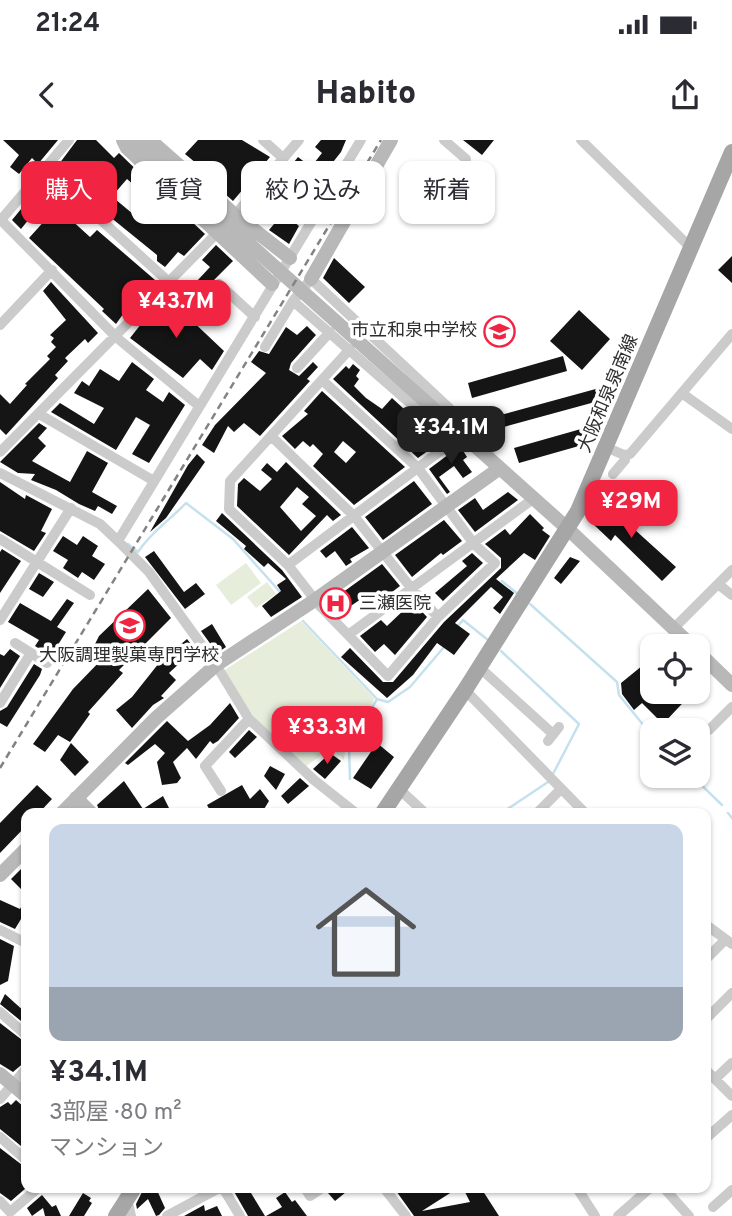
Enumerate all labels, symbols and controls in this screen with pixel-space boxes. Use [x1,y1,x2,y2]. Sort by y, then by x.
text: 21:24 [35,8,100,41]
text: Habito [316,75,416,115]
icon: back [28,76,66,114]
icon: share [666,76,704,114]
chip: 購入 [21,161,117,224]
chip: 賃貸 [131,161,227,224]
chip: 絞り込み [241,161,385,224]
chip: 新着 [399,161,495,224]
pin: ¥43.7M [119,280,233,340]
text: ¥43.7M [138,288,214,317]
school or university icon: 市立和泉中学校 [483,314,517,348]
place label: 市立和泉中学校 [351,320,477,343]
street label: 大阪和泉泉南線 [574,332,644,456]
pin: ¥34.1M [394,406,508,466]
text: ¥34.1M [413,414,489,443]
pin: ¥29M [590,480,672,540]
text: ¥29M [601,488,661,517]
hospital icon: 三瀬医院 [319,587,353,621]
place label: 三瀬医院 [359,593,431,616]
school or university icon: 大阪調理製菓専門学校 [112,609,146,643]
map controls [640,634,710,788]
button: locate [640,634,710,704]
place label: 大阪調理製菓専門学校 [39,645,219,668]
pin: ¥33.3M [270,706,384,766]
text: ¥33.3M [288,714,366,743]
button: layers [640,718,710,788]
icon: home [303,869,429,995]
text: ¥34.1M [49,1055,148,1092]
text: 3部屋 · 80 m² [49,1099,181,1128]
text: マンション [49,1135,164,1164]

